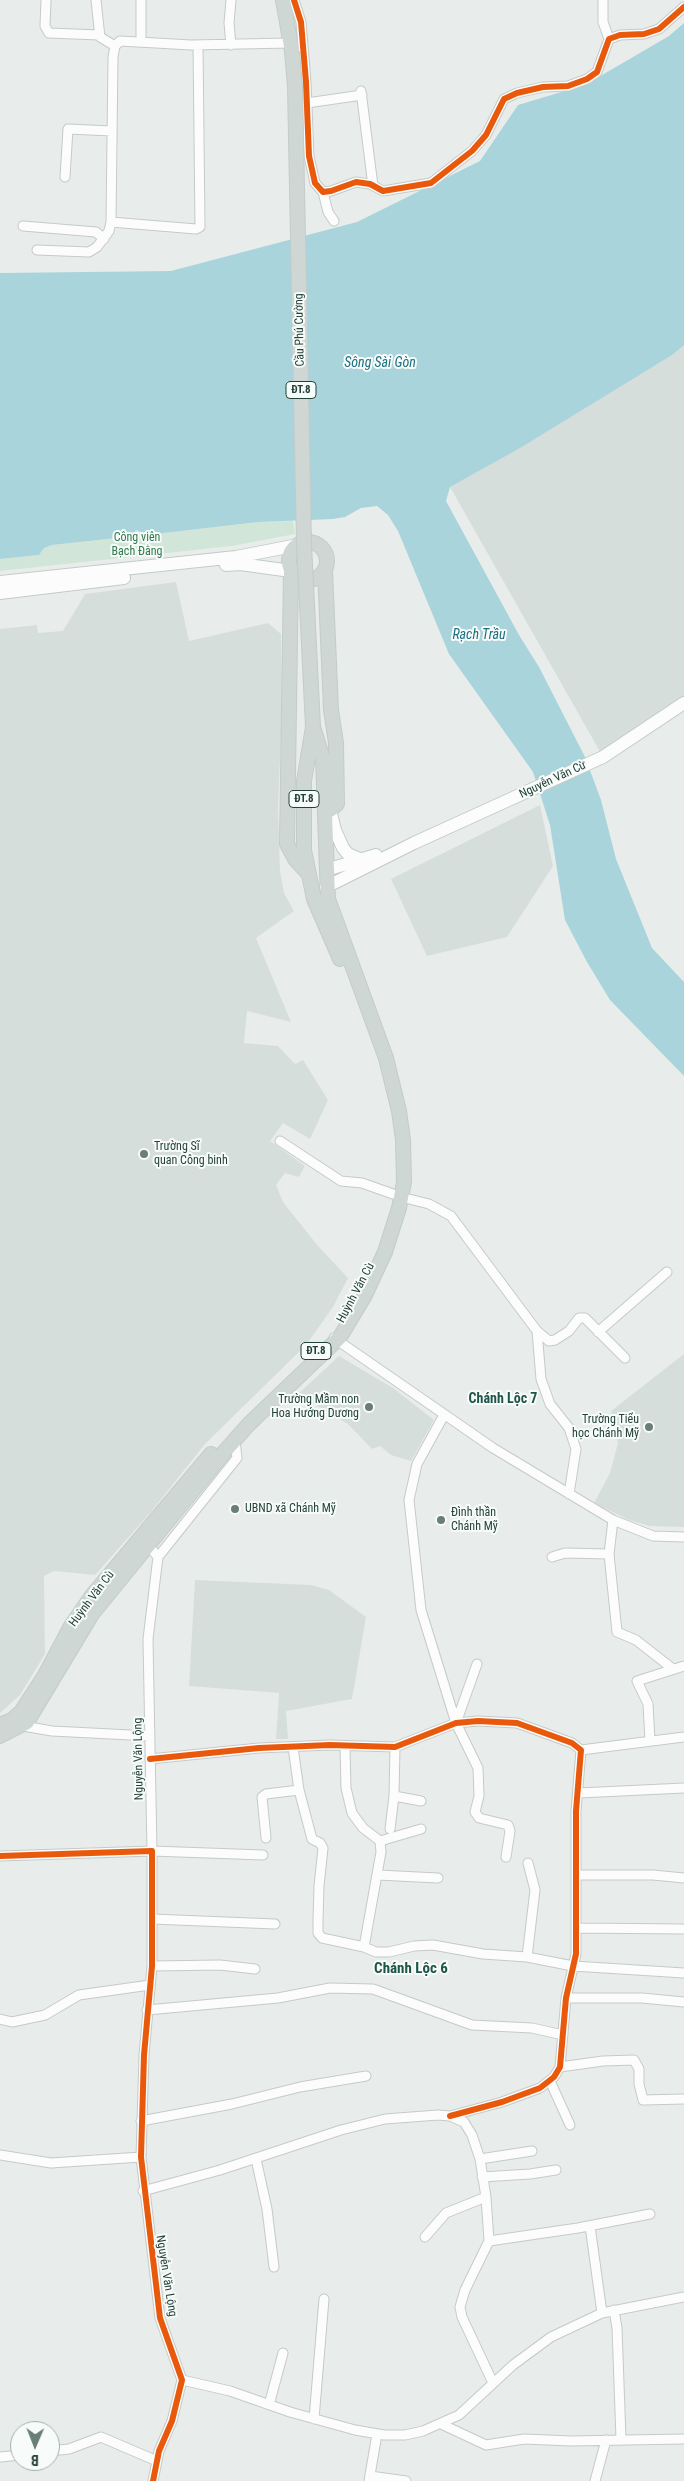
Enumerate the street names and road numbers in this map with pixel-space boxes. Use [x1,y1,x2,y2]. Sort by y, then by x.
street label: Cầu Phú Cường [292,293,308,367]
road number: ĐT.8 [286,382,316,398]
street label: Nguyễn Văn Cừ [517,758,589,802]
road number: ĐT.8 [289,791,319,808]
street label: Huỳnh Văn Cù [334,1260,378,1326]
road number: ĐT.8 [301,1342,331,1360]
street label: Huỳnh Văn Cù [66,1568,118,1630]
street label: Nguyễn Văn Lộng [131,1718,147,1800]
street label: Nguyễn Văn Lộng [152,2234,180,2318]

